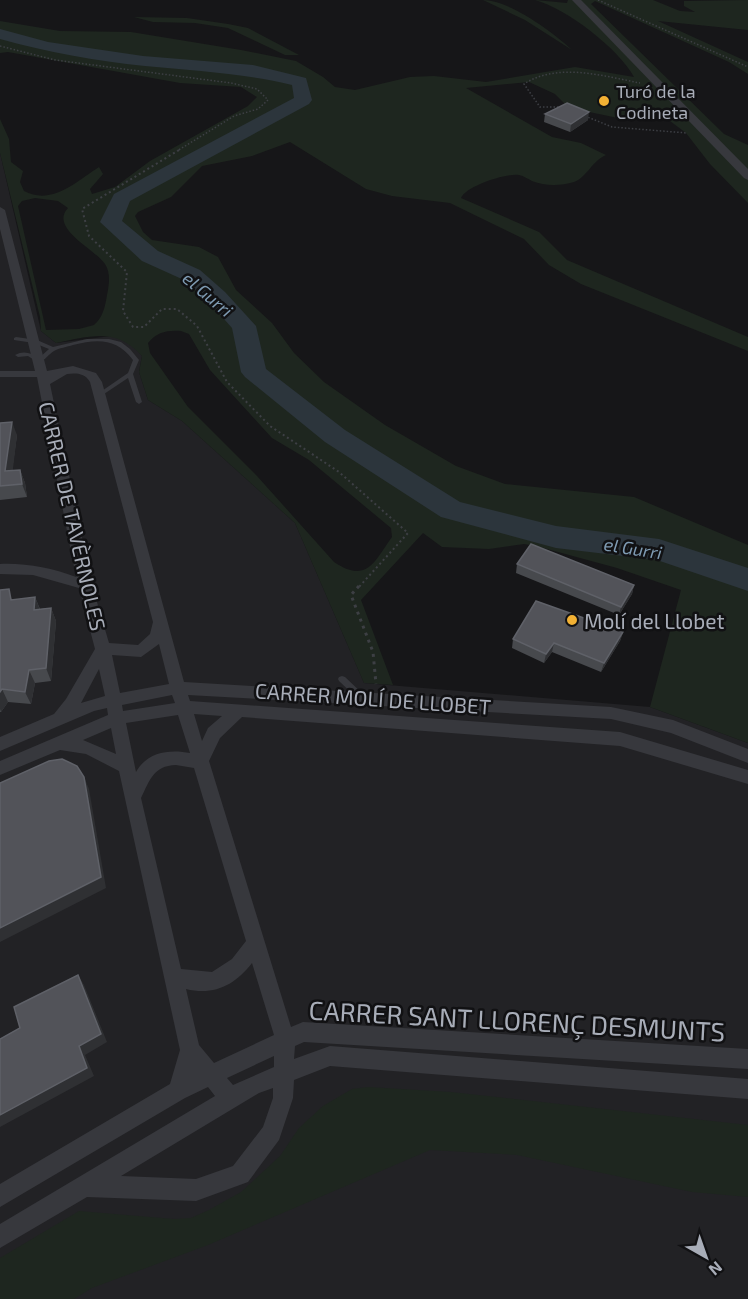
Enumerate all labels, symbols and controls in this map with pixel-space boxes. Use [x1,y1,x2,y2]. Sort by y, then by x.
place label: Turó de la Codineta [616,80,696,123]
marker: Turó de la Codineta [597,94,611,108]
water label: el Gurri [178,267,238,322]
street label: CARRER DE TAVÈRNOLES [34,399,112,633]
water label: el Gurri [602,533,664,564]
place label: Molí del Llobet [584,608,724,633]
marker: Molí del Llobet [565,613,579,627]
street label: CARRER MOLÍ DE LLOBET [254,677,492,719]
street label: CARRER SANT LLORENÇ DESMUNTS [308,994,726,1048]
north arrow [676,1227,736,1287]
text: N [705,1258,726,1280]

